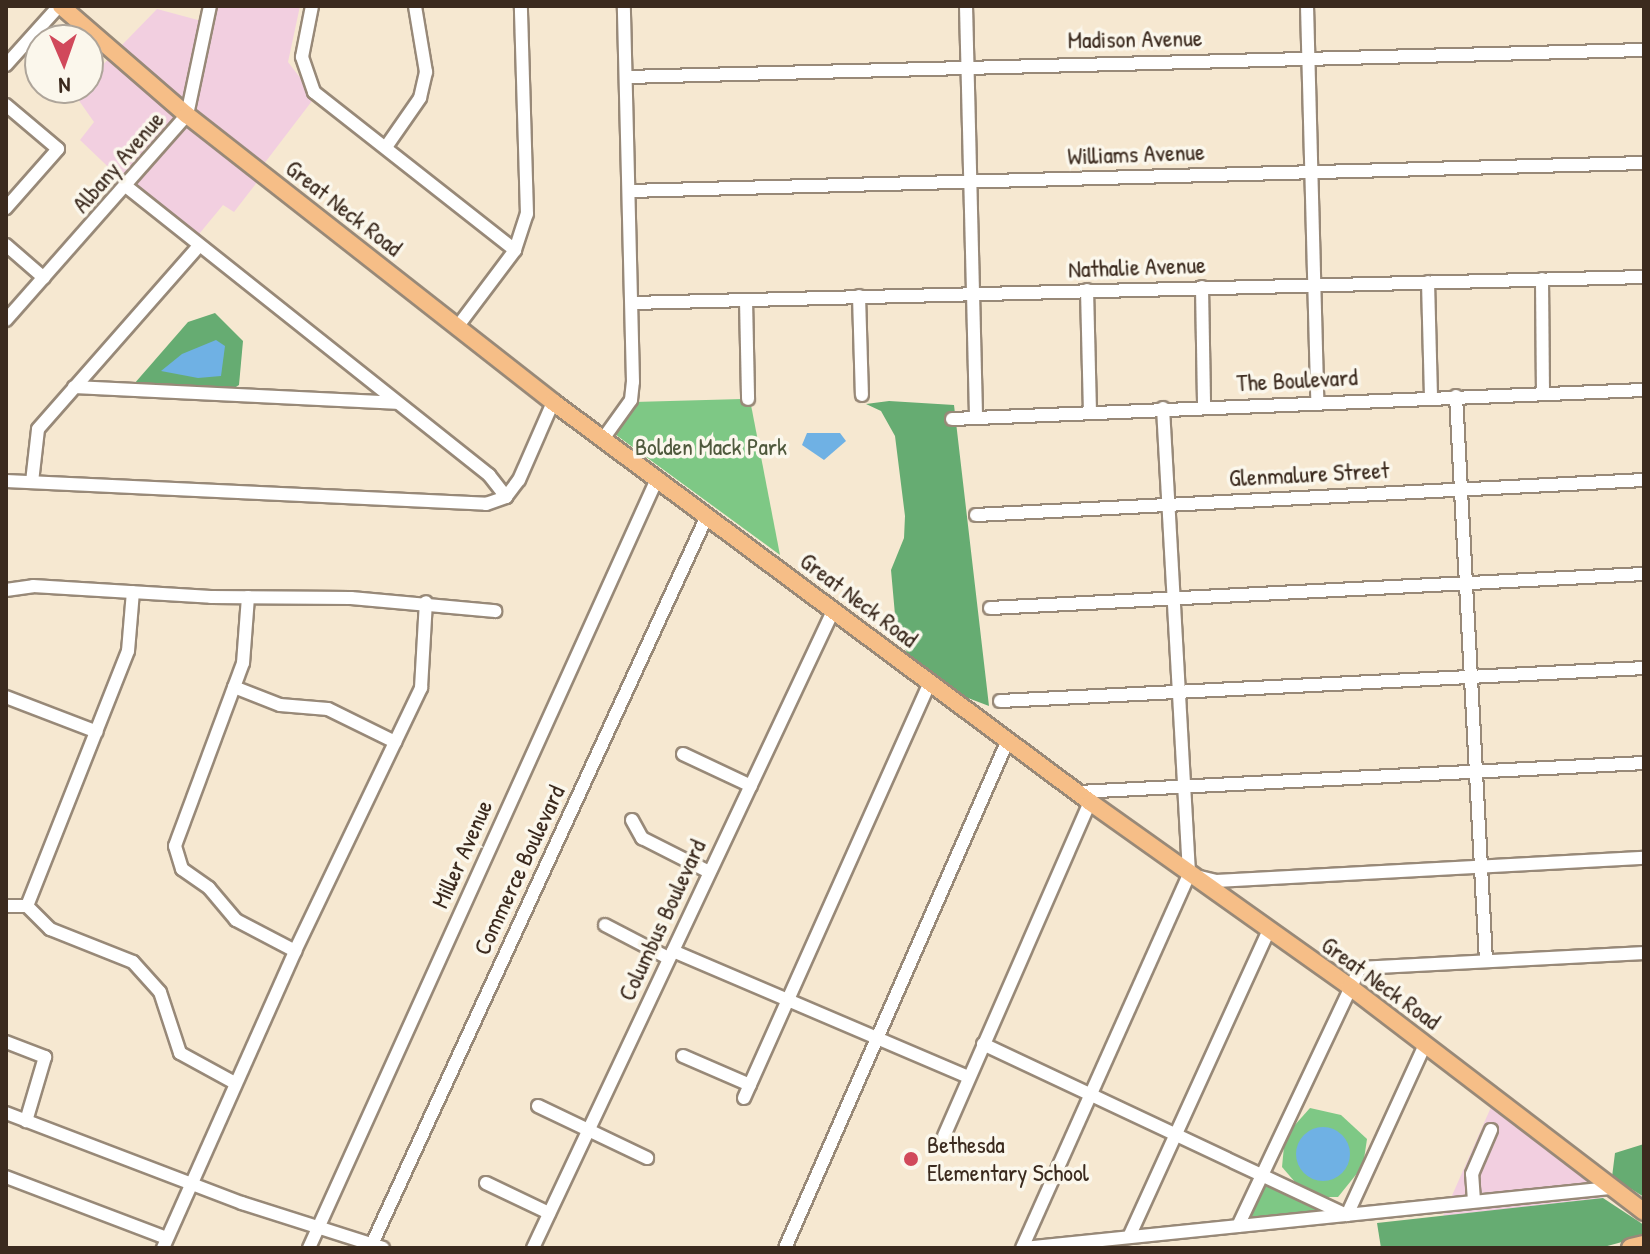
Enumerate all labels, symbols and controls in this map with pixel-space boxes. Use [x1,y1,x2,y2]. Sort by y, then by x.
street label: Madison Avenue [1067,23,1203,55]
north arrow [24,24,104,104]
text: N [58,71,71,101]
street label: Albany Avenue [66,105,170,219]
street label: Williams Avenue [1067,137,1205,171]
street label: Great Neck Road [280,154,408,262]
street label: Nathalie Avenue [1068,250,1206,284]
street label: The Boulevard [1236,362,1358,398]
park label: Bolden Mack Park [635,433,787,461]
street label: Glenmalure Street [1228,455,1390,493]
street label: Great Neck Road [794,546,924,654]
street label: Commerce Boulevard [467,781,571,959]
street label: Miller Avenue [425,796,499,912]
street label: Columbus Boulevard [612,835,712,1005]
street label: Great Neck Road [1316,930,1446,1036]
place label: Bethesda Elementary School [927,1131,1089,1187]
marker: Bethesda Elementary School [902,1150,920,1168]

